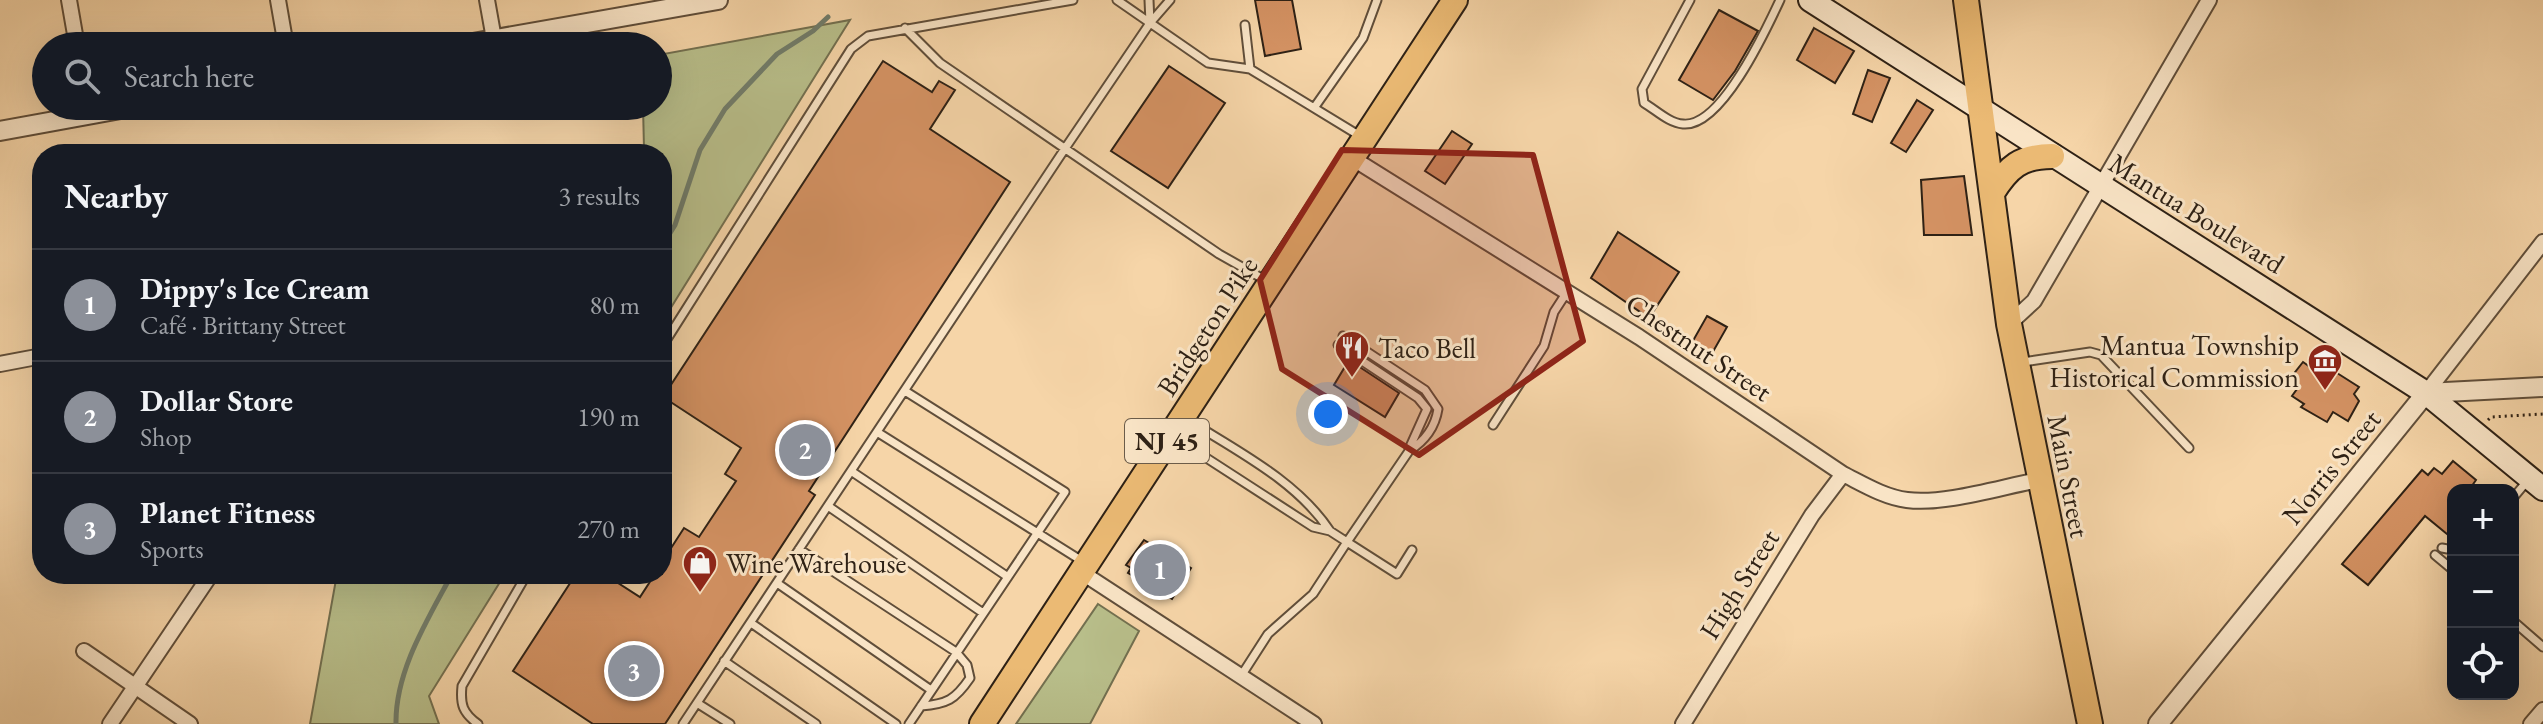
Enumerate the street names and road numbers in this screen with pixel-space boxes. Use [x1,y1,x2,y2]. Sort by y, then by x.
street label: Mantua Boulevard [2103,145,2292,282]
street label: Bridgeton Pike [1149,249,1266,403]
street label: Chestnut Street [1619,285,1779,409]
street label: Norris Street [2274,402,2388,532]
street label: Main Street [2039,411,2099,541]
road number: NJ 45 [1125,419,1209,463]
street label: High Street [1691,522,1787,646]

